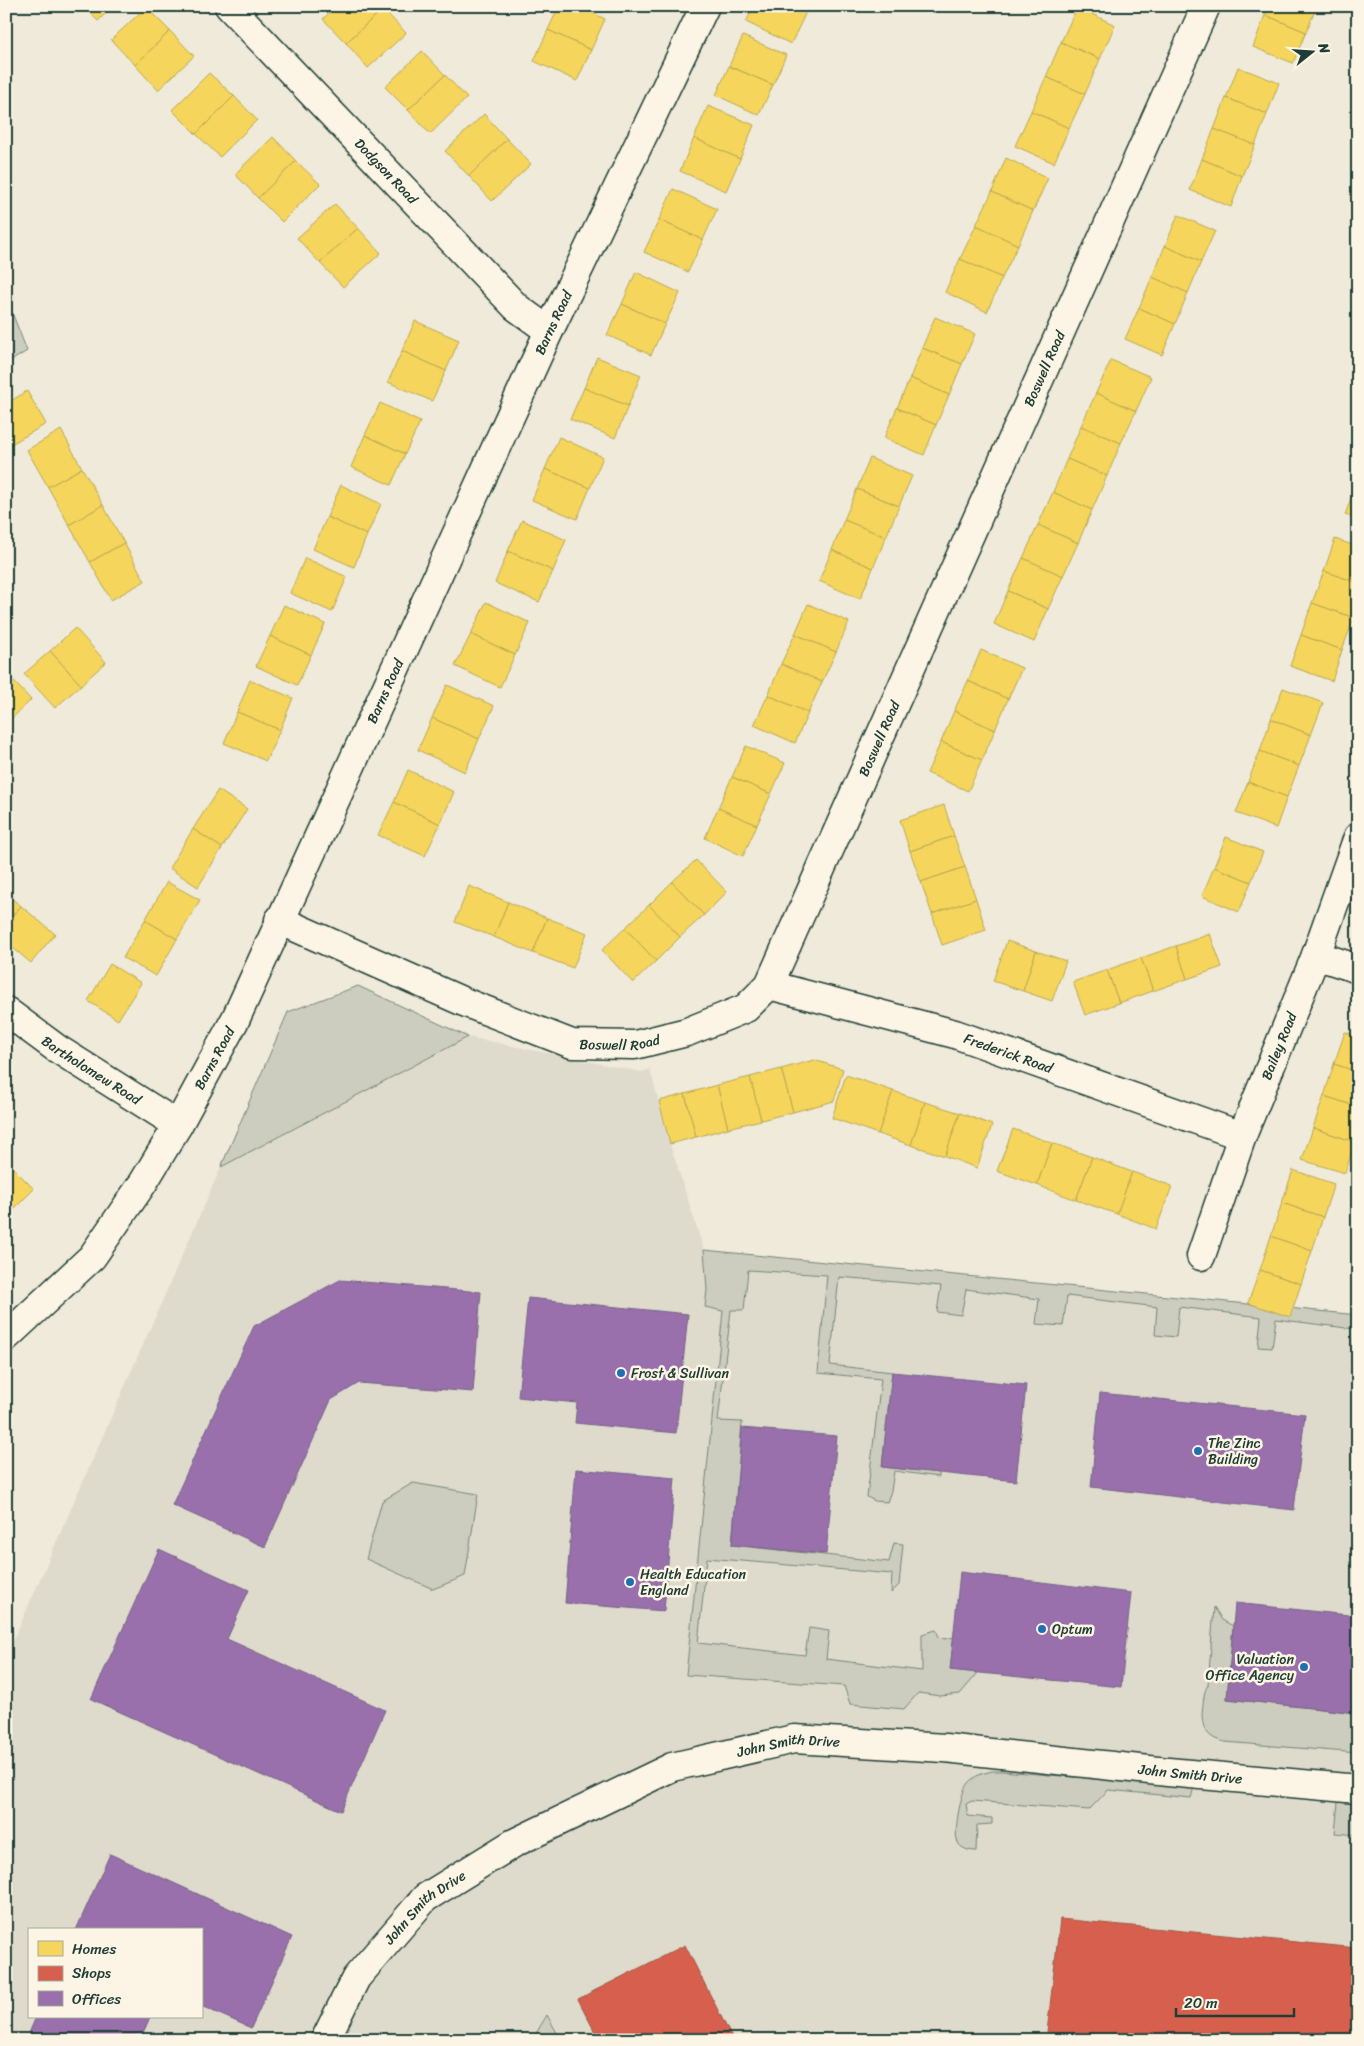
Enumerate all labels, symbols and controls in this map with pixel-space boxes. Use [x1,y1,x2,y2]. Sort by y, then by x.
north arrow [1286,28,1336,78]
text: N [1310,39,1337,57]
street label: Dodgson Road [348,132,425,212]
street label: Barns Road [528,285,580,359]
street label: Boswell Road [1017,325,1073,411]
street label: Barns Road [360,653,412,728]
street label: Boswell Road [852,695,908,781]
street label: Bailey Road [1254,1007,1305,1084]
street label: Barns Road [187,1021,243,1095]
street label: Frederick Road [960,1026,1058,1081]
street label: Boswell Road [579,1027,664,1058]
street label: Bartholomew Road [36,1029,148,1113]
place label: Frost & Sullivan [631,1361,729,1386]
marker: Frost & Sullivan [615,1367,627,1379]
place label: The Zinc Building [1208,1431,1260,1472]
marker: The Zinc Building [1192,1445,1204,1457]
place label: Health Education England [640,1562,747,1603]
marker: Health Education England [624,1576,636,1588]
place label: Optum [1052,1617,1093,1642]
marker: Optum [1036,1623,1048,1635]
place label: Valuation Office Agency [1206,1647,1295,1688]
marker: Valuation Office Agency [1298,1661,1310,1673]
street label: John Smith Drive [733,1727,841,1765]
street label: John Smith Drive [1136,1757,1243,1792]
street label: John Smith Drive [377,1863,471,1951]
legend [28,1928,202,2018]
text: Homes [72,1936,116,1962]
text: Shops [72,1960,112,1986]
text: Offices [72,1986,121,2012]
scale bar [1176,1986,1294,2018]
text: 20 m [1184,1990,1218,2016]

